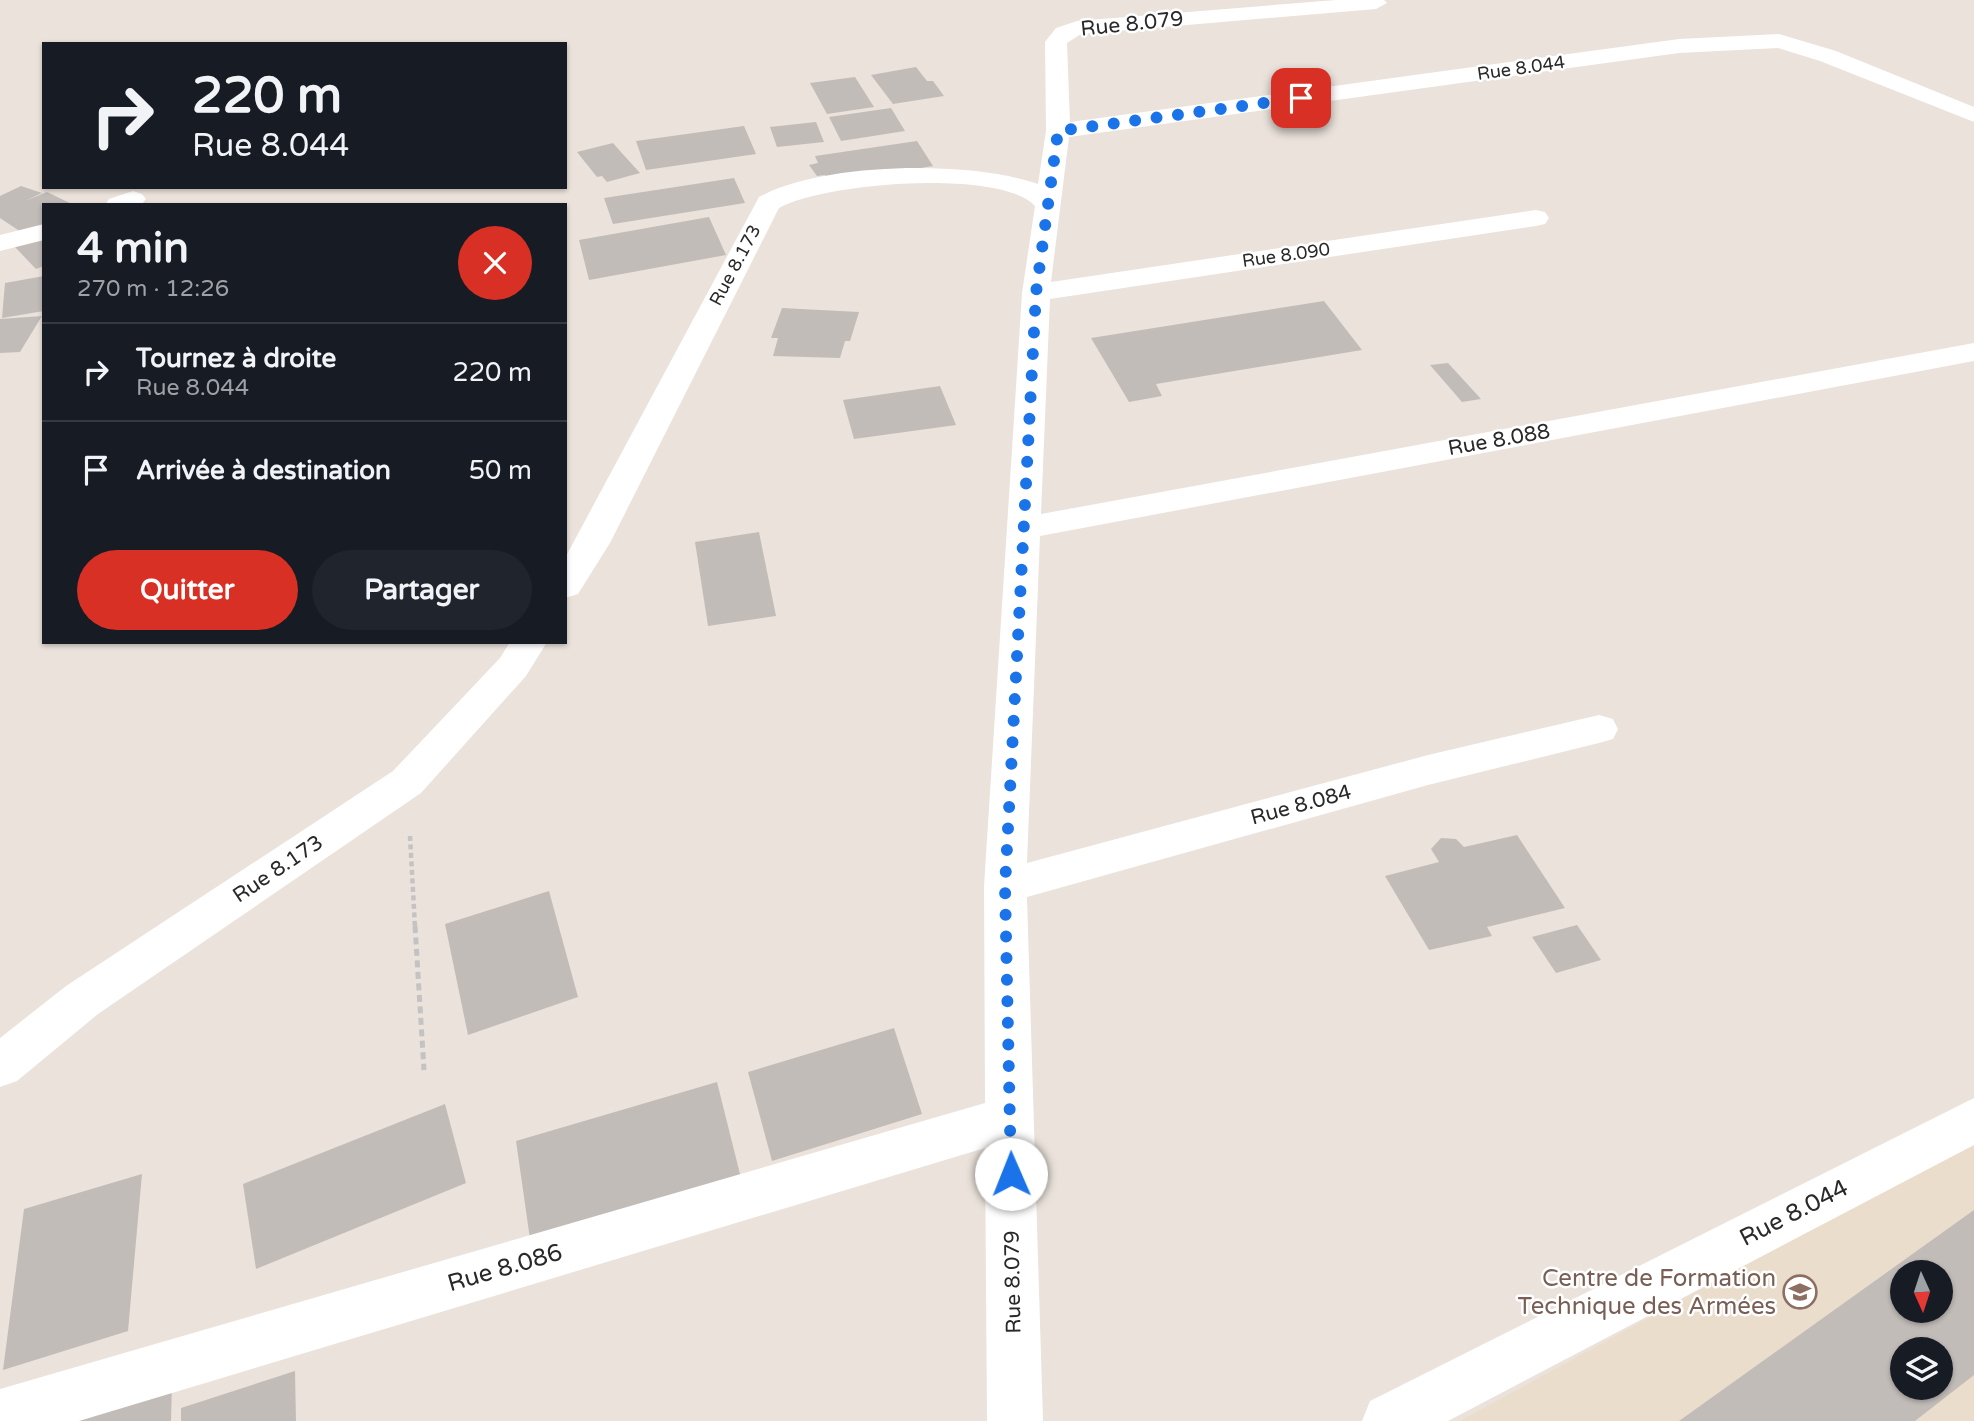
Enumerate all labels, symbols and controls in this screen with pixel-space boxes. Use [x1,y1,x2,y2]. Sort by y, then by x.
street label: Rue 8.079 [1079,6,1185,42]
street label: Rue 8.044 [1476,51,1566,85]
text: 220 m [192,67,342,126]
pin [1271,68,1331,128]
icon: right [77,70,168,161]
icon: arrive [1282,79,1320,117]
text: Rue 8.044 [192,127,349,165]
street label: Rue 8.173 [705,221,765,309]
text: 4 min [77,223,189,274]
button: close [458,226,532,300]
street label: Rue 8.090 [1241,238,1331,272]
text: 270 m · 12:26 [77,275,229,303]
text: Tournez à droite [136,343,336,374]
icon: right [77,353,115,391]
text: 220 m [452,357,532,388]
text: Rue 8.044 [136,374,249,402]
street label: Rue 8.088 [1446,419,1552,461]
icon: arrive [77,451,115,489]
text: Arrivée à destination [136,455,391,486]
text: 50 m [469,455,532,486]
button: Quitter [77,550,298,630]
button: Partager [312,550,532,630]
street label: Rue 8.084 [1248,780,1354,830]
street label: Rue 8.173 [228,830,328,908]
position arrow [974,1137,1048,1211]
street label: Rue 8.044 [1735,1173,1853,1253]
street label: Rue 8.079 [1000,1230,1026,1334]
street label: Rue 8.086 [444,1238,566,1298]
north arrow [1890,1260,1953,1323]
map controls [1890,1260,1953,1400]
place label: Centre de Formation Technique des Armées [1518,1264,1776,1321]
school or university icon: Centre de Formation Technique des Armées [1781,1273,1819,1311]
button: layers [1890,1337,1953,1400]

